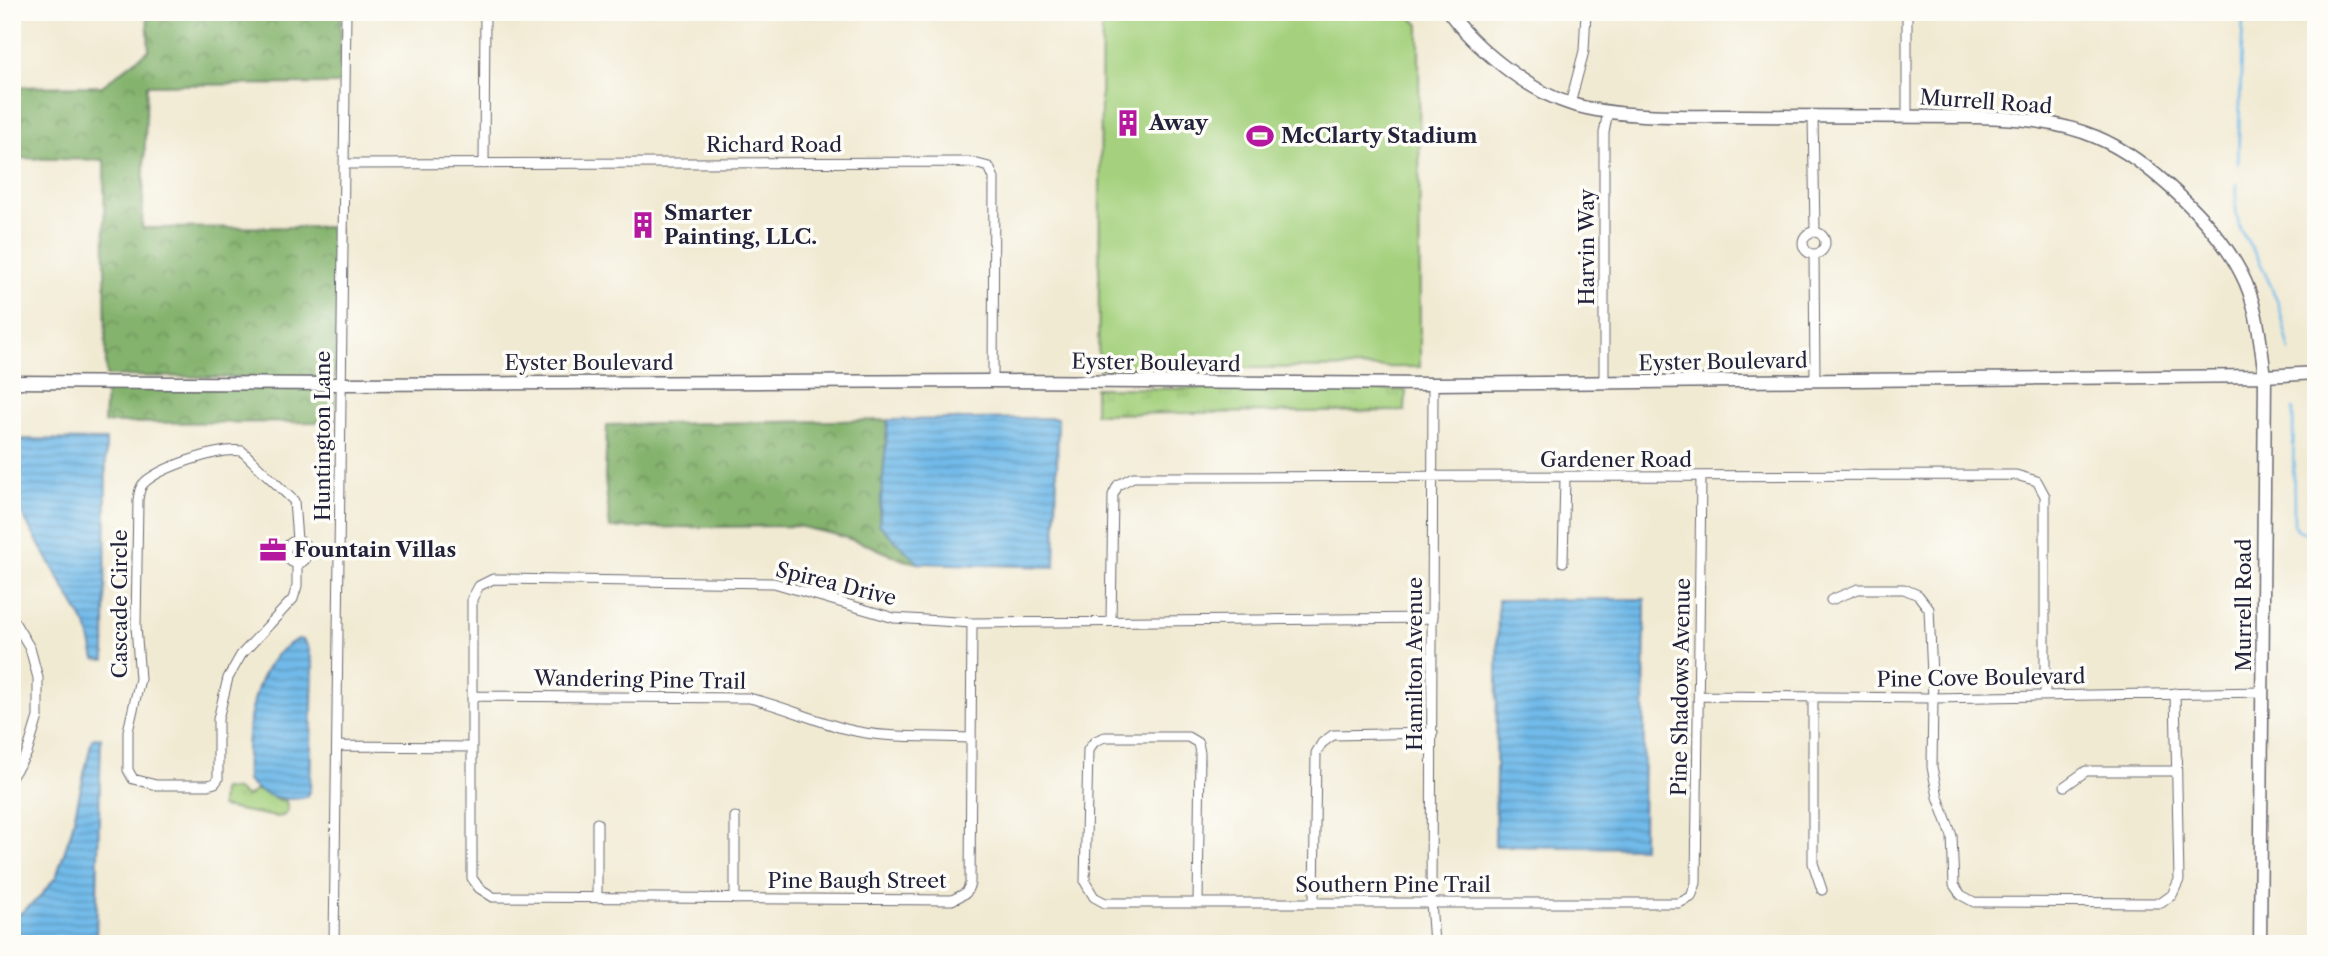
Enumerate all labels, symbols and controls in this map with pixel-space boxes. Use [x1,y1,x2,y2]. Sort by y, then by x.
street label: Murrell Road [1919,84,2053,119]
building icon: Away [1113,108,1143,138]
place label: Away [1148,110,1209,135]
sports icon: McClarty Stadium [1245,121,1275,151]
place label: McClarty Stadium [1281,123,1478,148]
street label: Richard Road [706,132,842,157]
street label: Harvin Way [1574,188,1599,305]
place label: Smarter Painting, LLC. [664,200,817,249]
building icon: Smarter Painting, LLC. [628,210,658,240]
street label: Eyster Boulevard [1638,348,1808,375]
street label: Eyster Boulevard [1071,349,1241,376]
street label: Eyster Boulevard [504,350,674,375]
street label: Huntington Lane [310,351,335,521]
street label: Gardener Road [1540,447,1692,472]
street label: Cascade Circle [107,530,132,678]
office icon: Fountain Villas [258,535,288,565]
place label: Fountain Villas [294,537,456,562]
street label: Murrell Road [2231,538,2256,671]
street label: Spirea Drive [773,556,899,611]
street label: Hamilton Avenue [1402,577,1427,751]
street label: Pine Shadows Avenue [1666,578,1695,796]
street label: Pine Cove Boulevard [1876,663,2086,692]
street label: Wandering Pine Trail [533,665,746,694]
street label: Pine Baugh Street [768,868,947,893]
street label: Southern Pine Trail [1295,872,1491,897]

